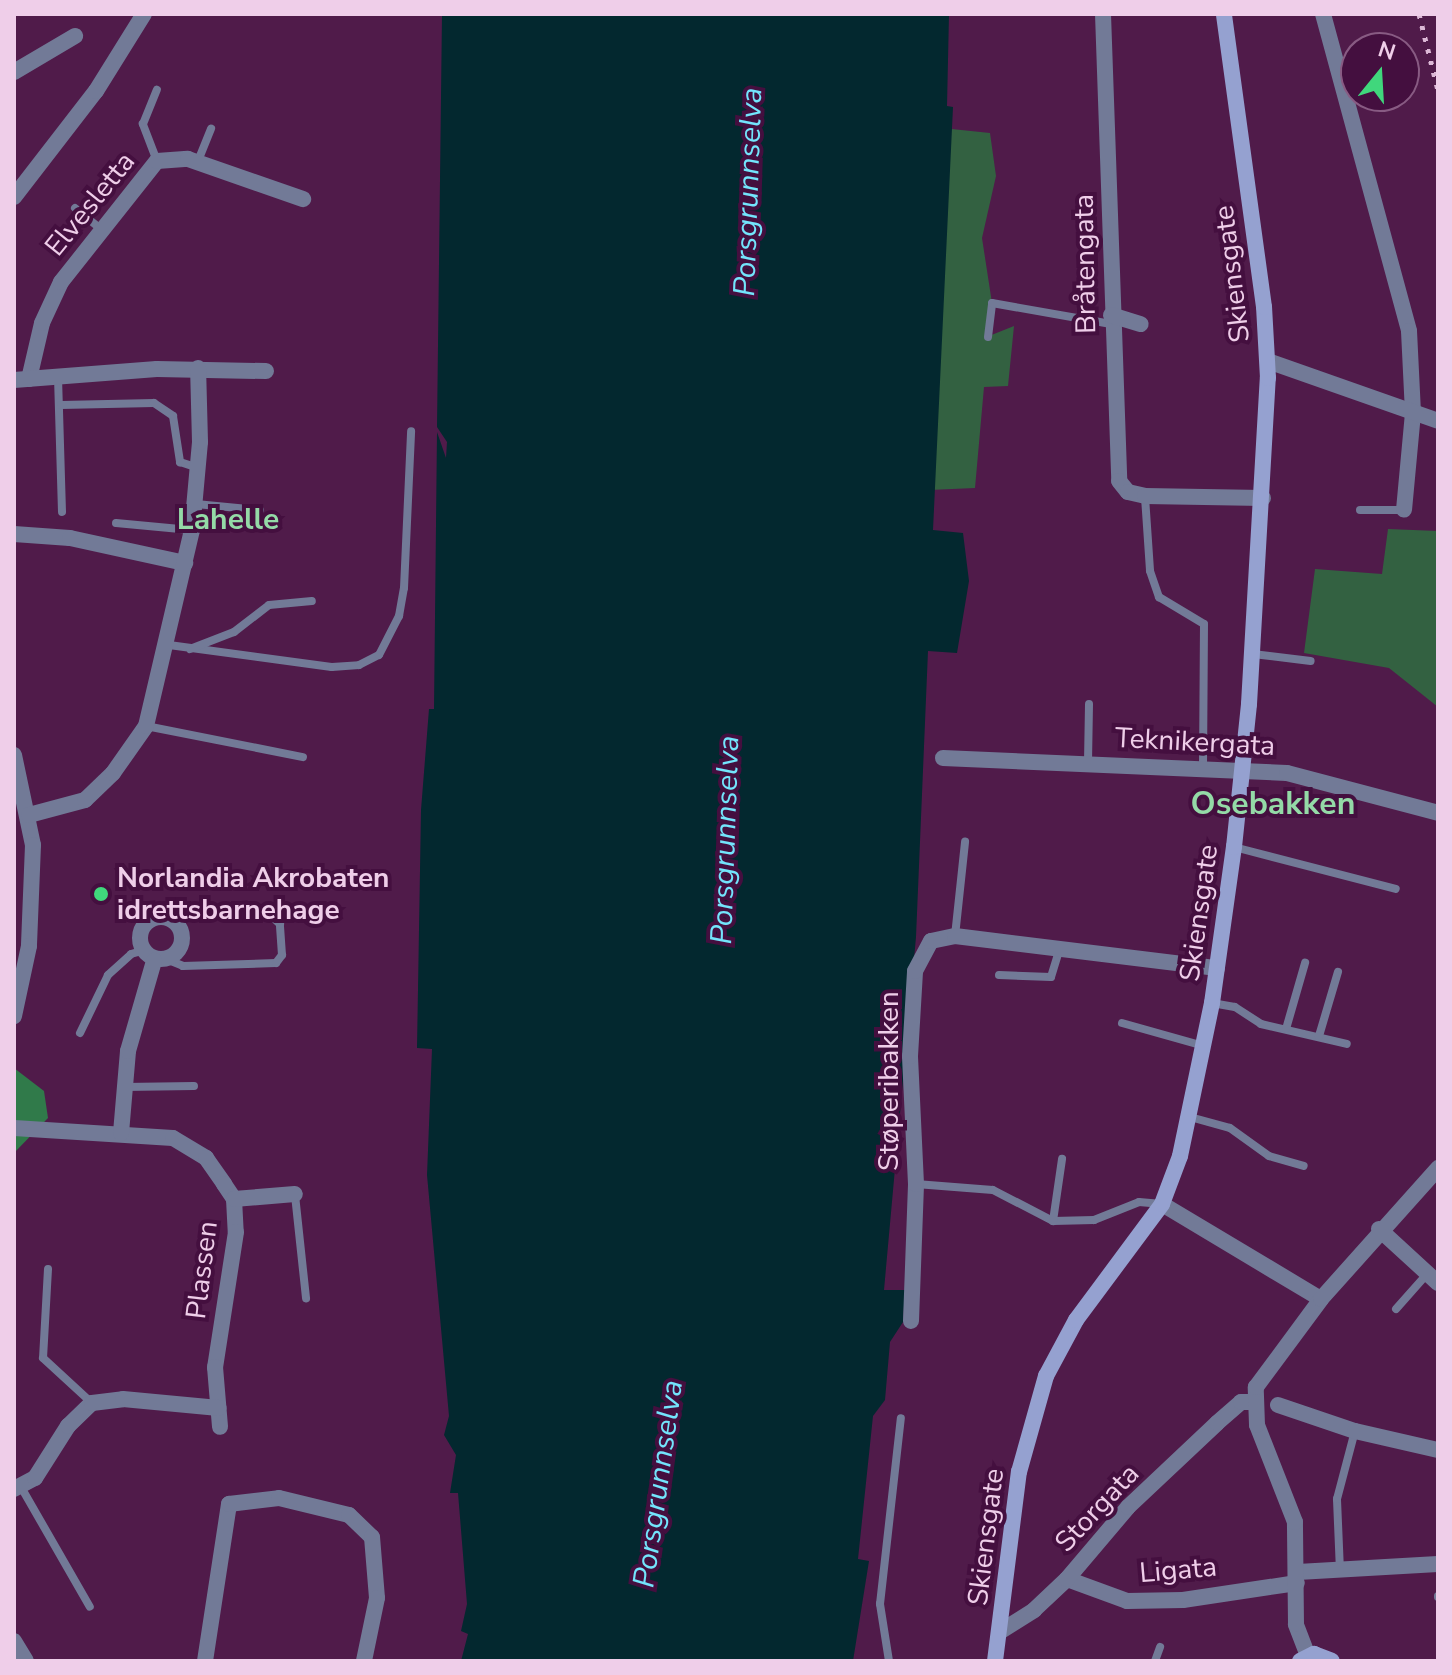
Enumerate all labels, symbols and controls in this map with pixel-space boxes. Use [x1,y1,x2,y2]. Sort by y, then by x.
north arrow [1340,32,1420,112]
text: N [1374,34,1399,68]
water label: Porsgrunnselva [727,87,771,297]
street label: Elvesletta [38,145,142,263]
street label: Bråtengata [1067,194,1103,334]
street label: Skiensgate [1207,204,1257,344]
district label: Lahelle [177,502,279,538]
street label: Teknikergata [1114,721,1276,763]
water label: Porsgrunnselva [704,735,748,945]
district label: Osebakken [1191,785,1355,823]
street label: Skiensgate [1173,842,1225,984]
place label: Norlandia Akrobaten idrettsbarnehage [117,861,389,927]
marker: Norlandia Akrobaten idrettsbarnehage [92,885,110,903]
street label: Støperibakken [872,991,906,1171]
street label: Plassen [179,1219,225,1321]
water label: Porsgrunnselva [627,1378,691,1590]
street label: Storgata [1048,1457,1146,1559]
street label: Skiensgate [961,1467,1011,1607]
street label: Ligata [1138,1550,1218,1590]

